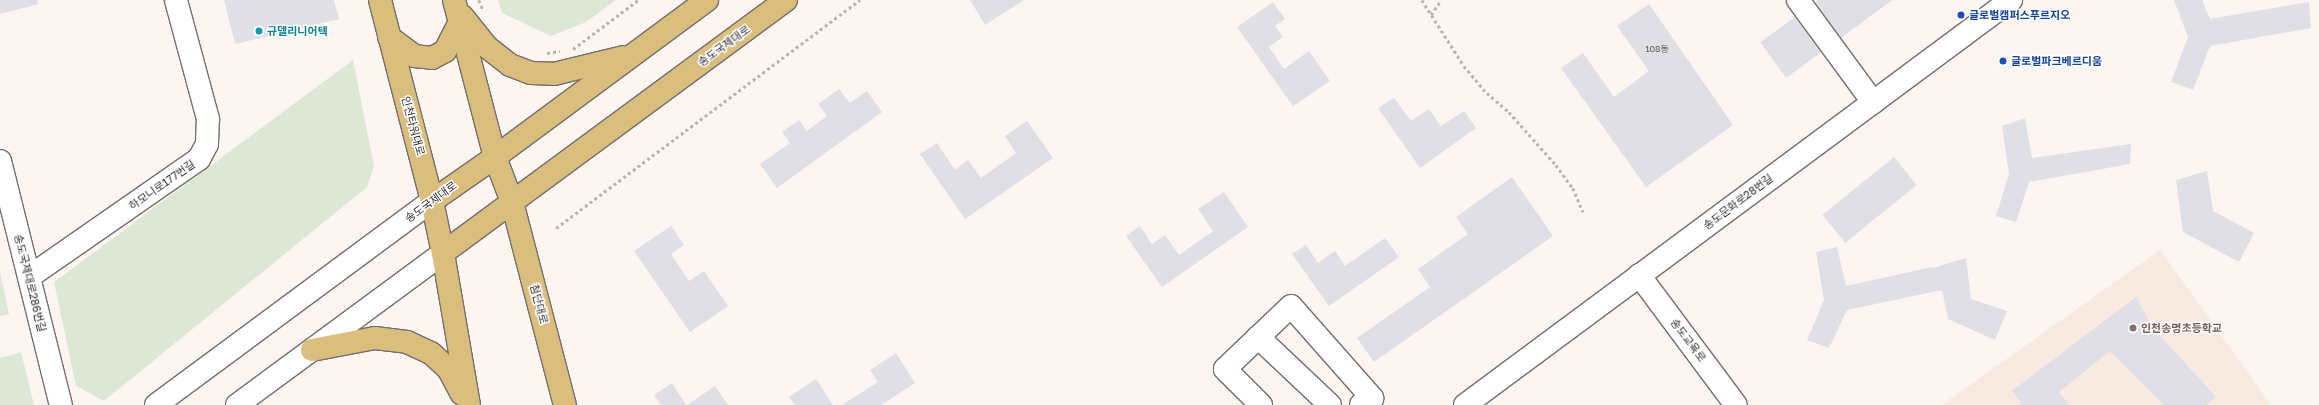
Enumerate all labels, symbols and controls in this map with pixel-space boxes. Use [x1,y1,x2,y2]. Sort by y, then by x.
place label: 글로벌캠퍼스푸르지오 [1969,8,2070,22]
marker: 글로벌캠퍼스푸르지오 [1956,10,1966,20]
street label: 송도국제대로 [696,23,752,69]
place label: 규델리니어텍 [267,24,328,38]
marker: 규델리니어텍 [254,26,264,36]
house number: 108동 [1645,44,1669,54]
place label: 글로벌파크베르디움 [2011,54,2102,68]
marker: 글로벌파크베르디움 [1998,56,2008,66]
street label: 인천타워대로 [399,95,427,157]
street label: 하모니로177번길 [126,157,198,213]
street label: 송도문화로28번길 [1701,171,1775,233]
street label: 송도국제대로 [403,179,459,225]
street label: 송도국제대로286번길 [11,233,49,333]
street label: 첨단대로 [527,283,551,325]
street label: 송도교육로 [1668,316,1708,364]
place label: 인천송명초등학교 [2141,321,2222,335]
marker: 인천송명초등학교 [2128,323,2138,333]

